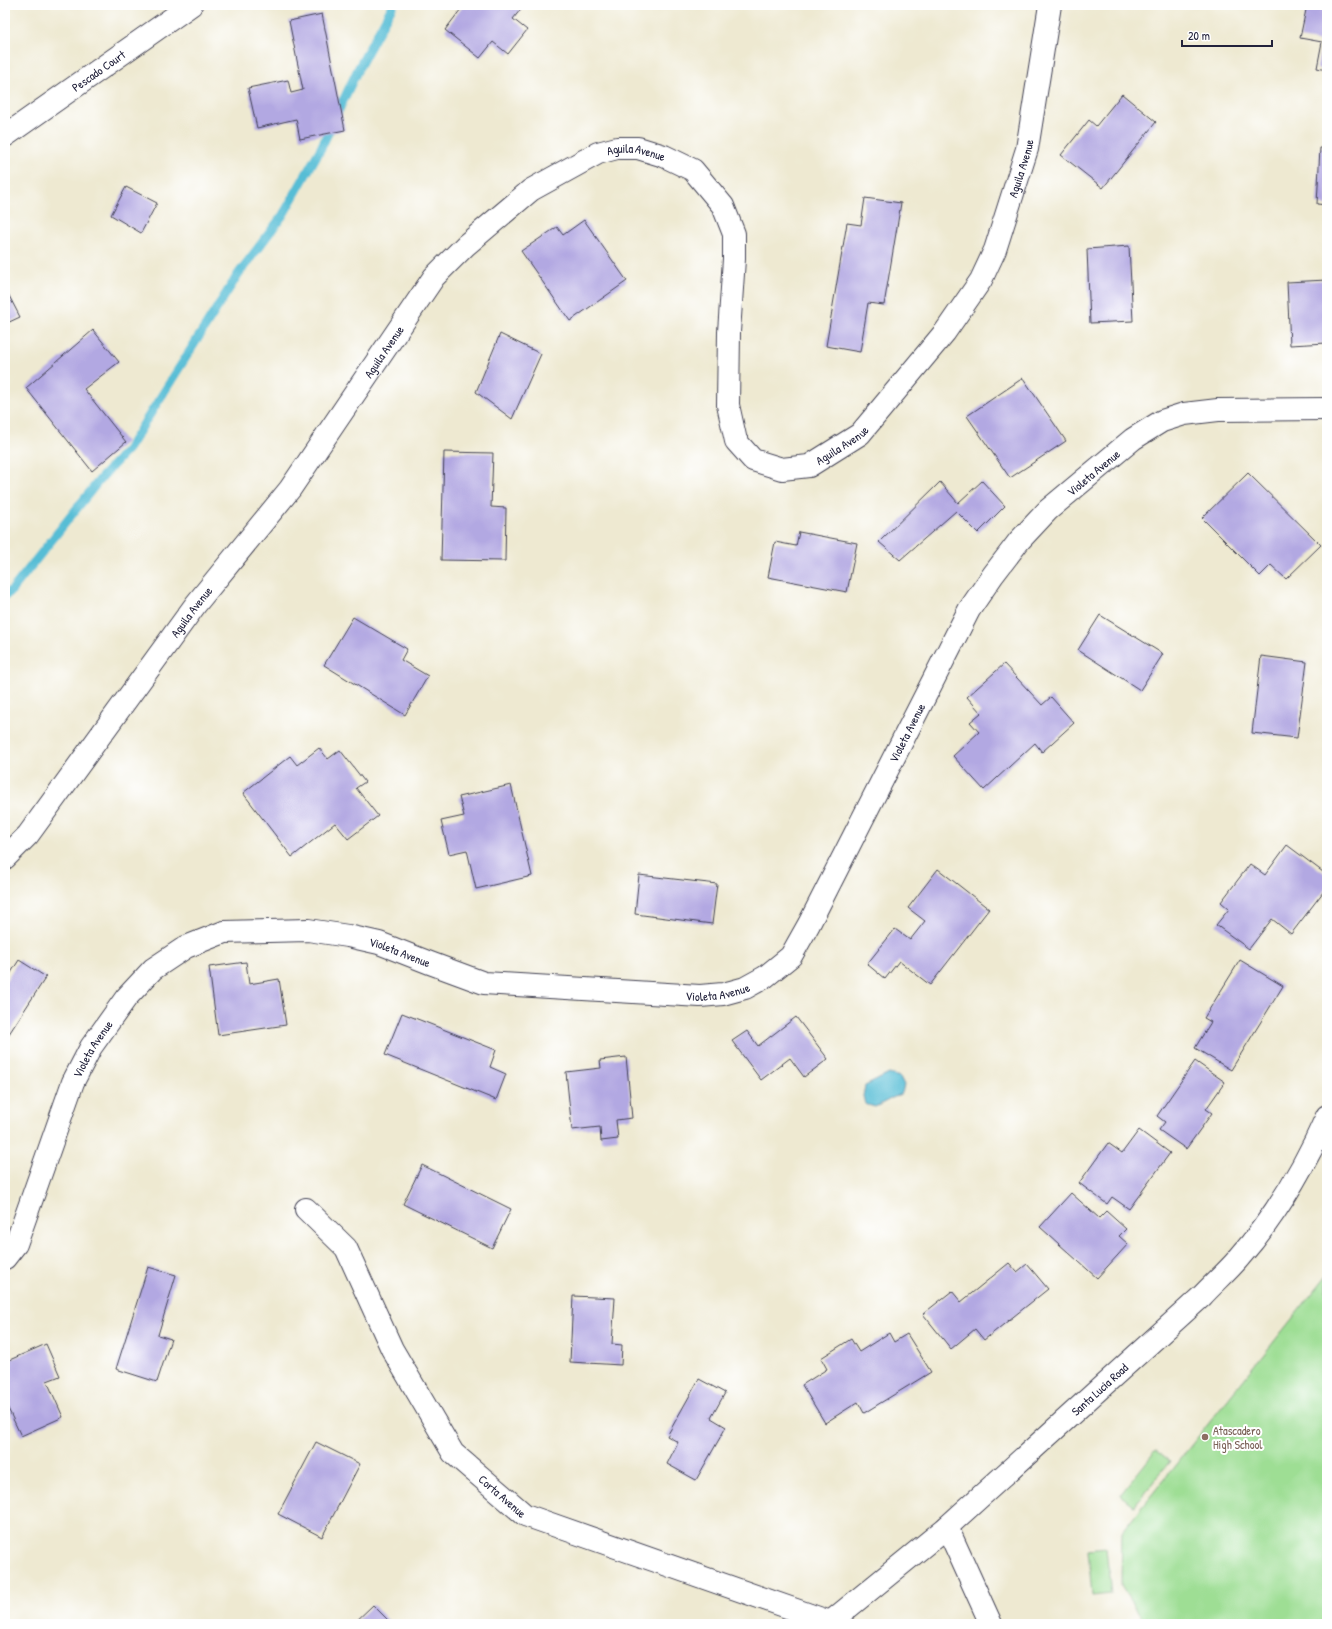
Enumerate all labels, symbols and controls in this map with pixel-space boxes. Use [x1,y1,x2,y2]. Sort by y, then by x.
scale bar [1182,22,1272,48]
text: 20 m [1188,27,1210,44]
street label: Pescado Court [68,45,129,95]
street label: Aguila Avenue [1004,138,1037,199]
street label: Aguila Avenue [605,139,668,165]
street label: Aguila Avenue [360,322,407,381]
street label: Aguila Avenue [812,422,872,468]
street label: Violeta Avenue [1063,445,1123,499]
street label: Aguila Avenue [166,582,216,641]
street label: Violeta Avenue [884,700,929,765]
street label: Violeta Avenue [368,933,433,971]
street label: Violeta Avenue [685,978,753,1004]
street label: Violeta Avenue [68,1016,116,1080]
street label: Santa Lucia Road [1067,1359,1132,1419]
place label: Atascadero High School [1213,1422,1263,1453]
marker: Atascadero High School [1200,1432,1210,1442]
street label: Corta Avenue [475,1470,530,1521]

